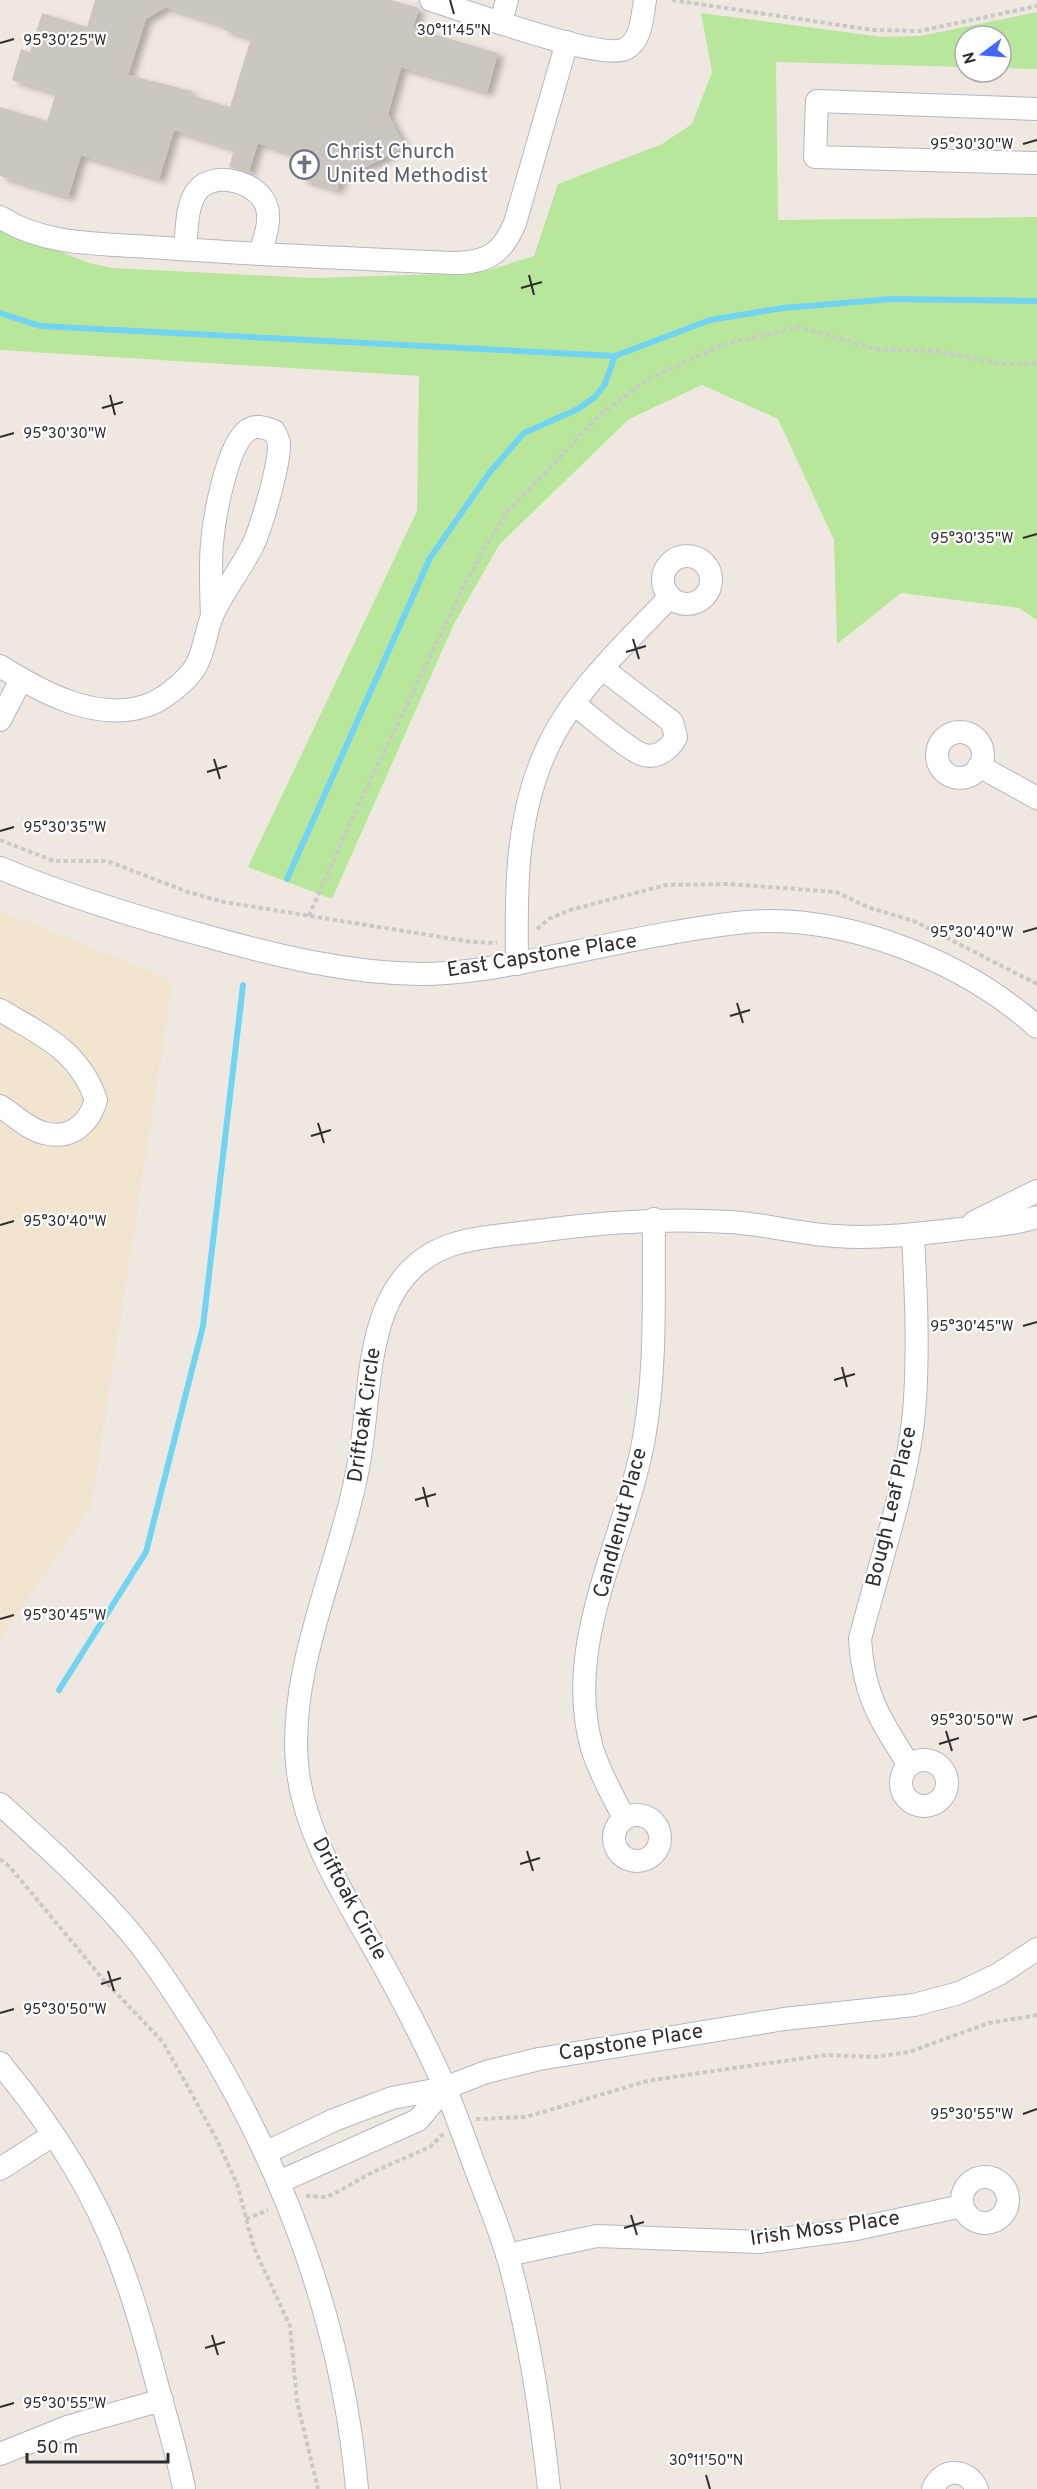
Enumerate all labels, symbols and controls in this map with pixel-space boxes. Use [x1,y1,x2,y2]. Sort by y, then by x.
text: 30°11'45"N [417,22,491,41]
north arrow [953,24,1013,84]
text: 95°30'25"W [23,32,107,51]
text: N [959,49,982,66]
text: 95°30'30"W [930,136,1014,155]
place label: Christ Church United Methodist [326,139,488,190]
church icon: Christ Church United Methodist [289,148,321,180]
text: 95°30'30"W [23,425,107,444]
text: 95°30'35"W [930,530,1014,549]
text: 95°30'35"W [23,819,107,838]
text: 95°30'40"W [930,924,1014,943]
street label: East Capstone Place [445,928,639,984]
text: 95°30'40"W [23,1213,107,1232]
text: 95°30'45"W [930,1318,1014,1337]
street label: Driftoak Circle [342,1346,388,1484]
street label: Bough Leaf Place [860,1424,924,1590]
street label: Candlenut Place [588,1445,654,1601]
text: 95°30'45"W [23,1607,107,1626]
text: 95°30'50"W [930,1712,1014,1731]
street label: Driftoak Circle [305,1833,393,1965]
text: 95°30'50"W [23,2001,107,2020]
street label: Capstone Place [557,2018,705,2068]
text: 95°30'55"W [930,2106,1014,2125]
street label: Irish Moss Place [748,2205,902,2253]
text: 95°30'55"W [23,2395,107,2414]
scale bar [27,2426,168,2464]
text: 50 m [36,2437,78,2460]
text: 30°11'50"N [669,2452,743,2471]

